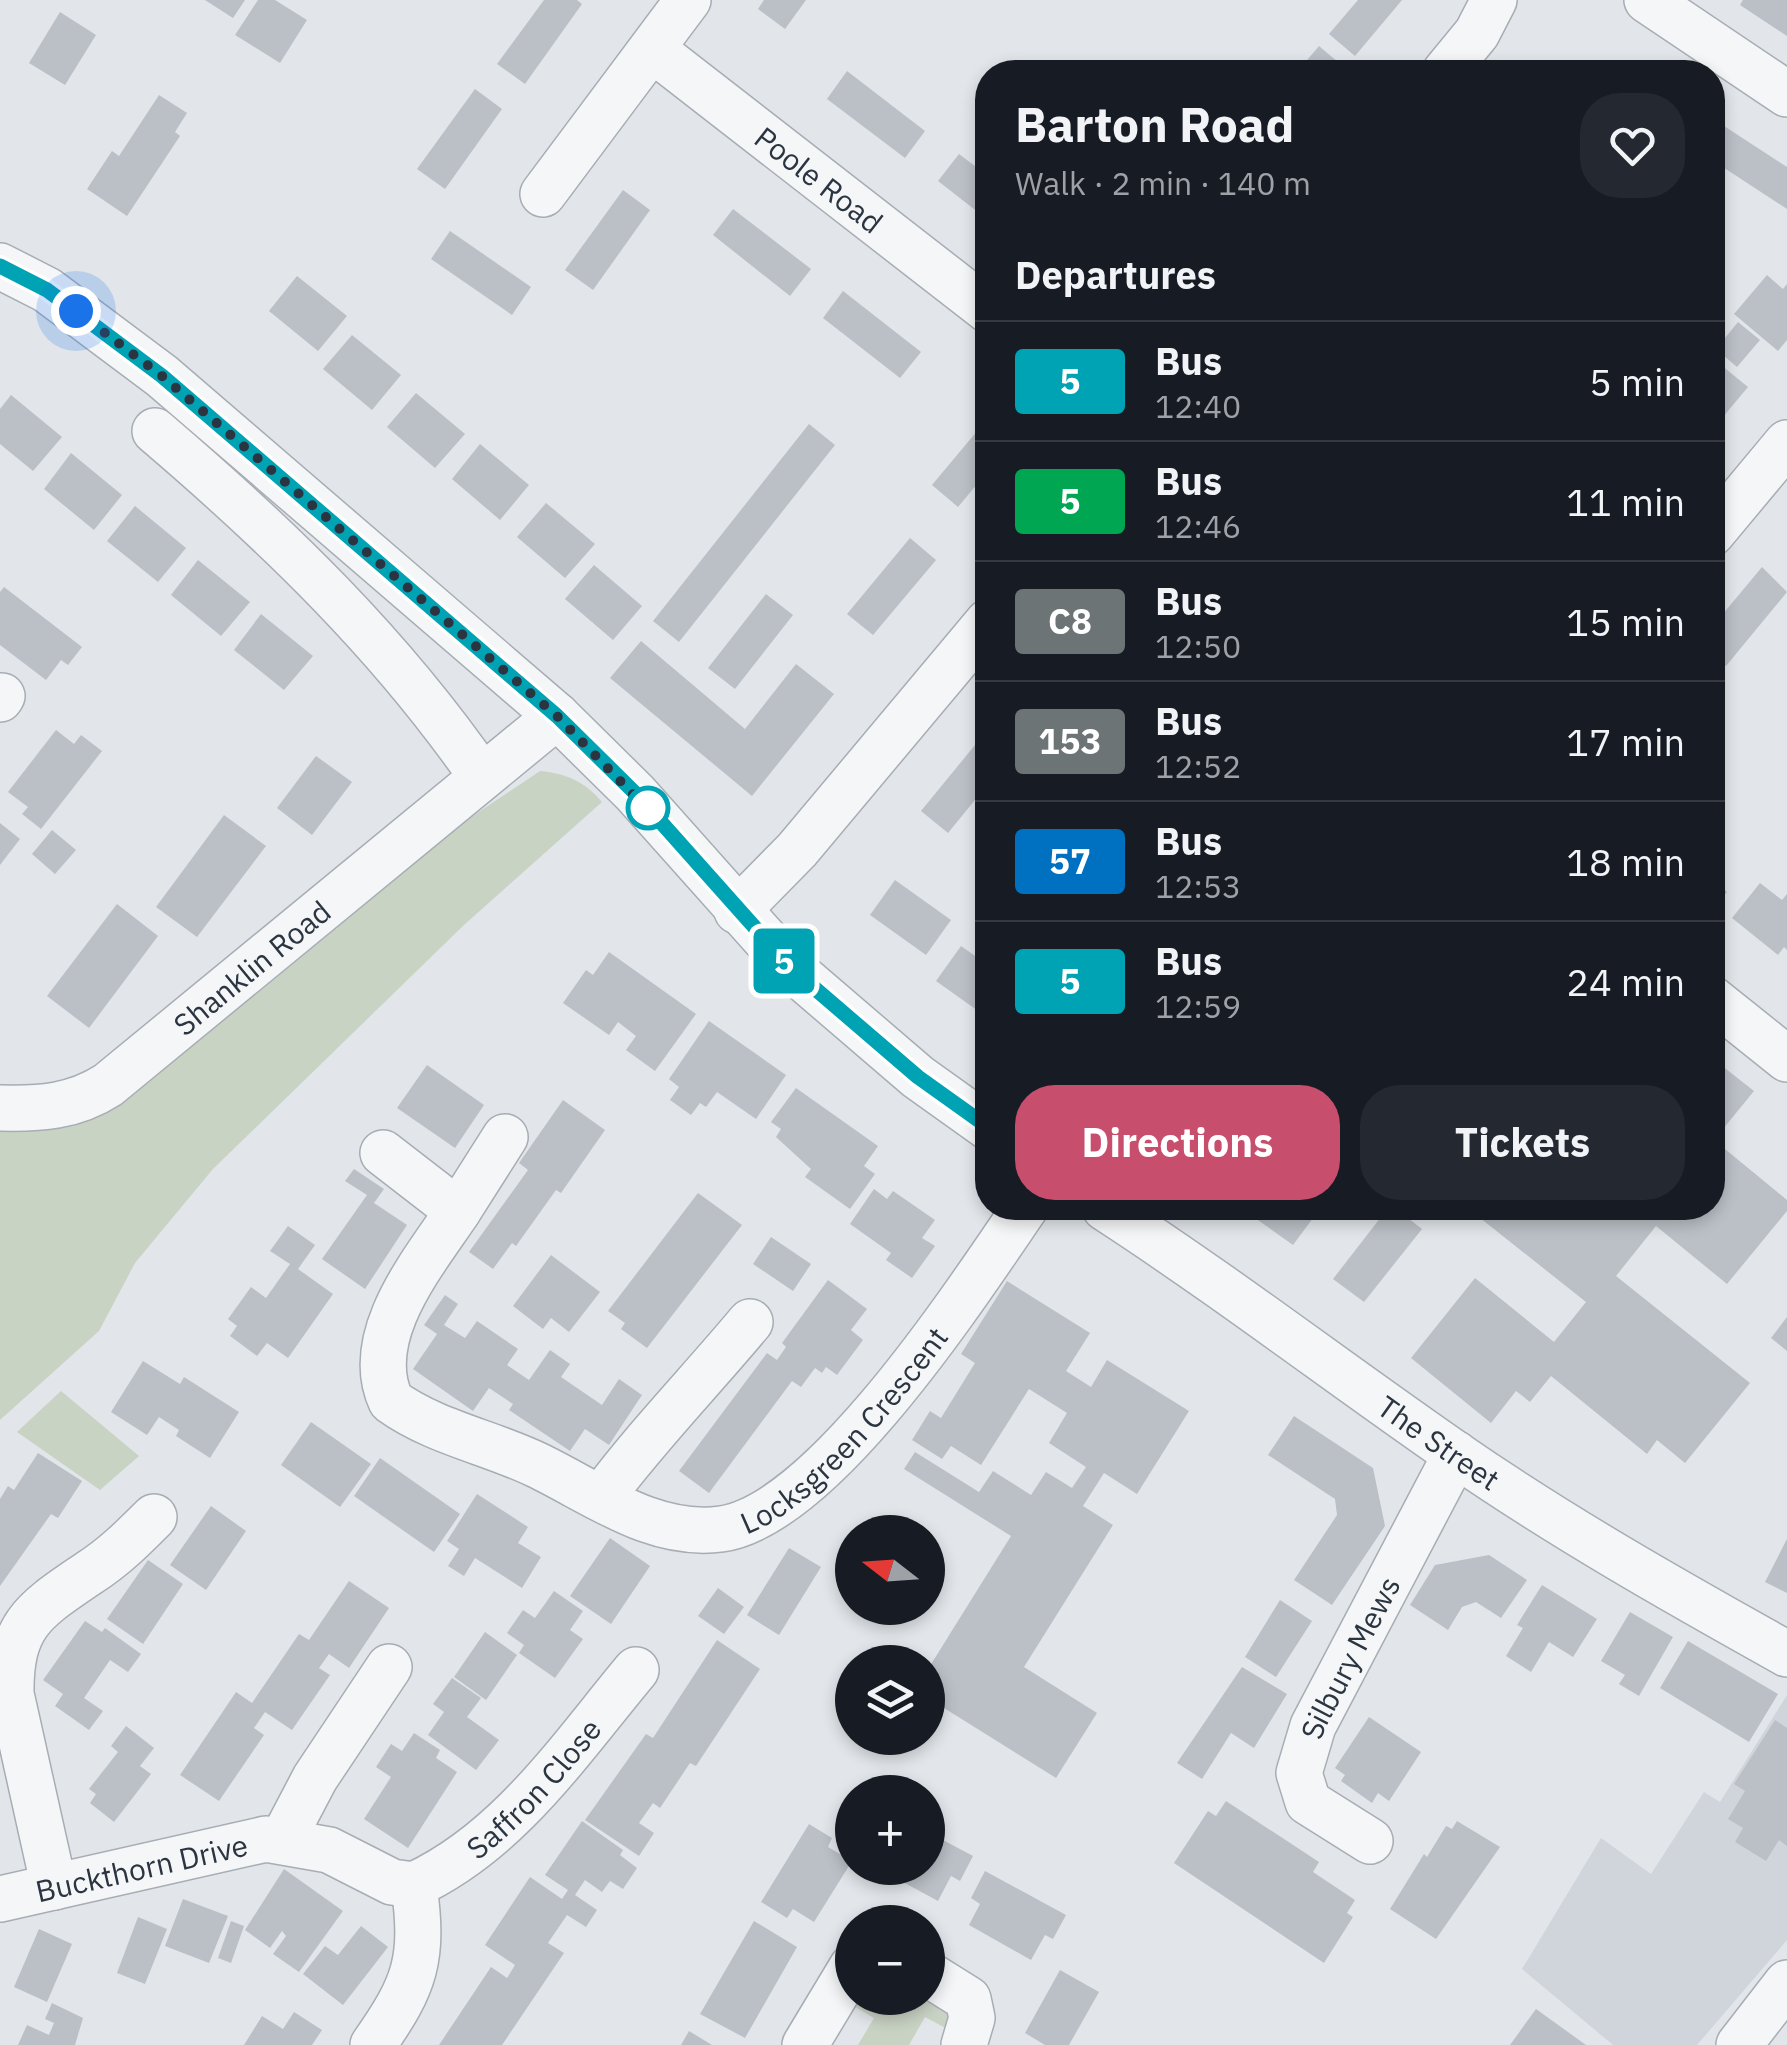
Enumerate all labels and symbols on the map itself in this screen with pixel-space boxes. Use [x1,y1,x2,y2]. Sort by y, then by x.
street label: Poole Road [747,117,891,241]
your location [51,286,101,336]
unlabelled marker [627,787,669,829]
street label: Shanklin Road [165,891,338,1043]
line badge: 5 [752,928,816,994]
street label: Locksgreen Crescent [734,1318,955,1542]
street label: The Street [1370,1386,1508,1498]
north arrow [835,1515,945,1625]
street label: Silbury Mews [1291,1569,1408,1743]
street label: Saffron Close [458,1710,609,1867]
street label: Buckthorn Drive [32,1824,251,1910]

